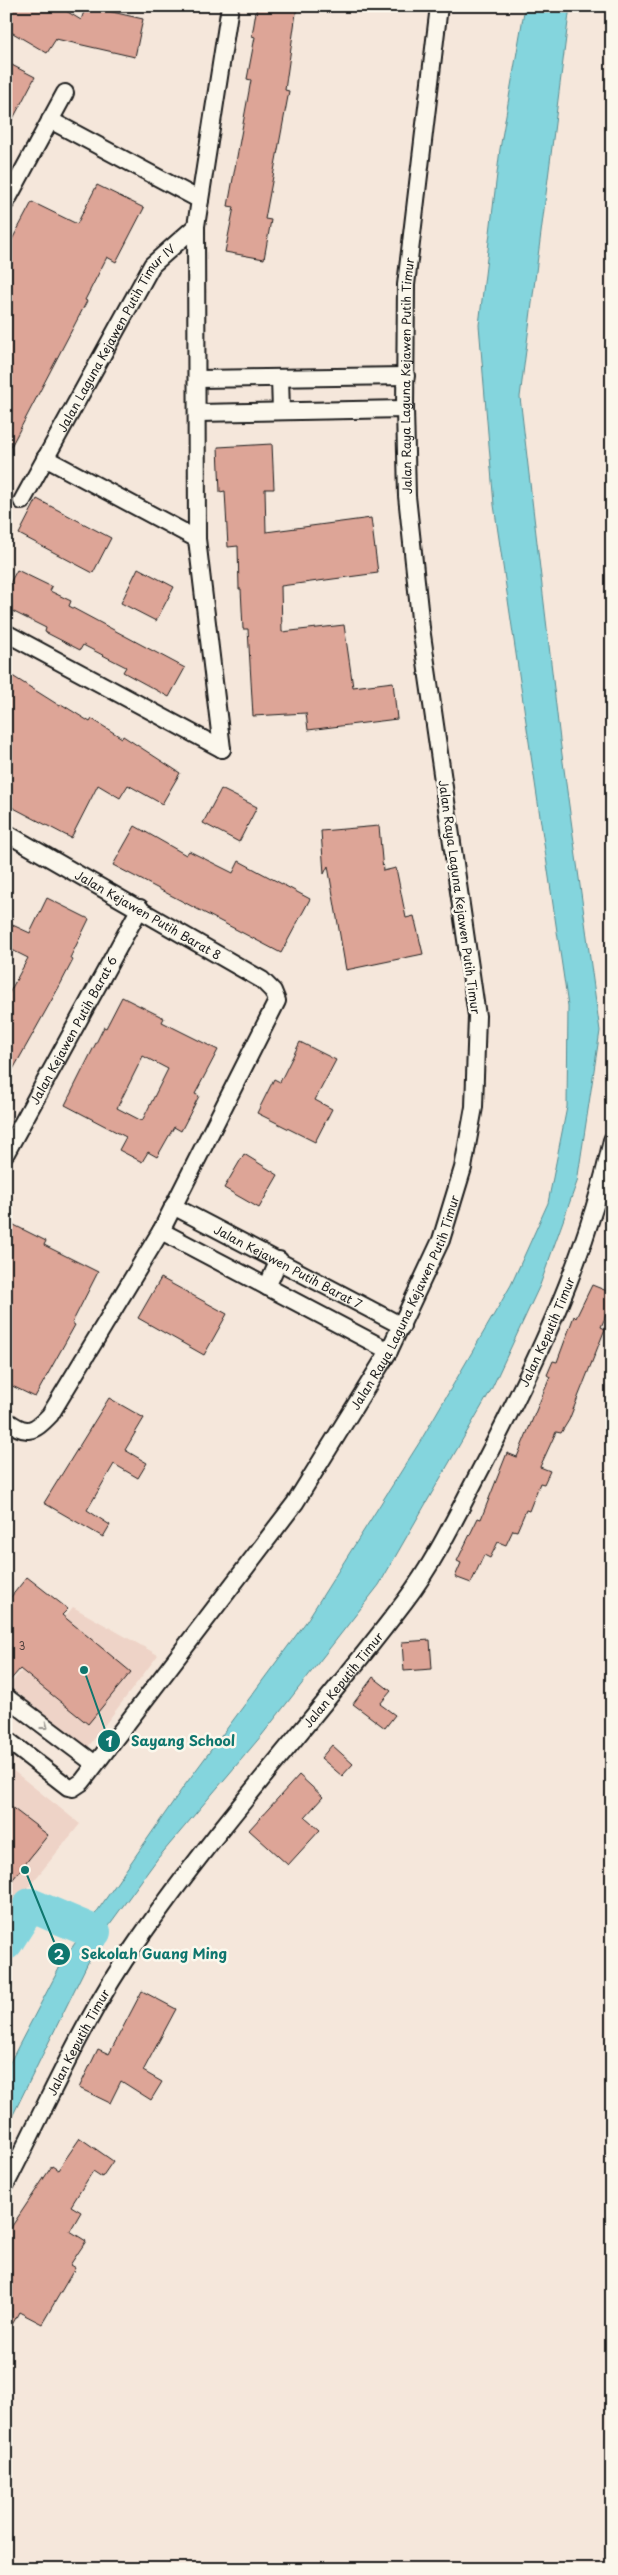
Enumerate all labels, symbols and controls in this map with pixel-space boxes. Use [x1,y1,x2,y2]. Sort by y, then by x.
street label: Jalan Laguna Kejawen Putih Timur IV [53,239,180,435]
street label: Jalan Raya Laguna Kejawen Putih Timur [396,256,418,494]
street label: Jalan Raya Laguna Kejawen Putih Timur [435,779,485,1016]
street label: Jalan Kejawen Putih Barat 8 [72,866,225,964]
street label: Jalan Kejawen Putih Barat 6 [25,953,121,1108]
street label: Jalan Raya Laguna Kejawen Putih Timur [346,1192,463,1413]
street label: Jalan Kejawen Putih Barat 7 [211,1220,366,1313]
street label: Jalan Keputih Timur [515,1273,579,1390]
street label: Jalan Keputih Timur [299,1627,388,1731]
house number: 3 [19,1638,25,1653]
one-way arrow [39,1721,48,1729]
callout: Sayang School [96,1727,245,1756]
text: 1 [105,1729,113,1752]
text: Sayang School [131,1730,235,1751]
callout: Sekolah Guang Ming [46,1940,237,1969]
text: 2 [54,1942,65,1965]
text: Sekolah Guang Ming [81,1943,227,1964]
street label: Jalan Keputih Timur [42,1985,114,2099]

